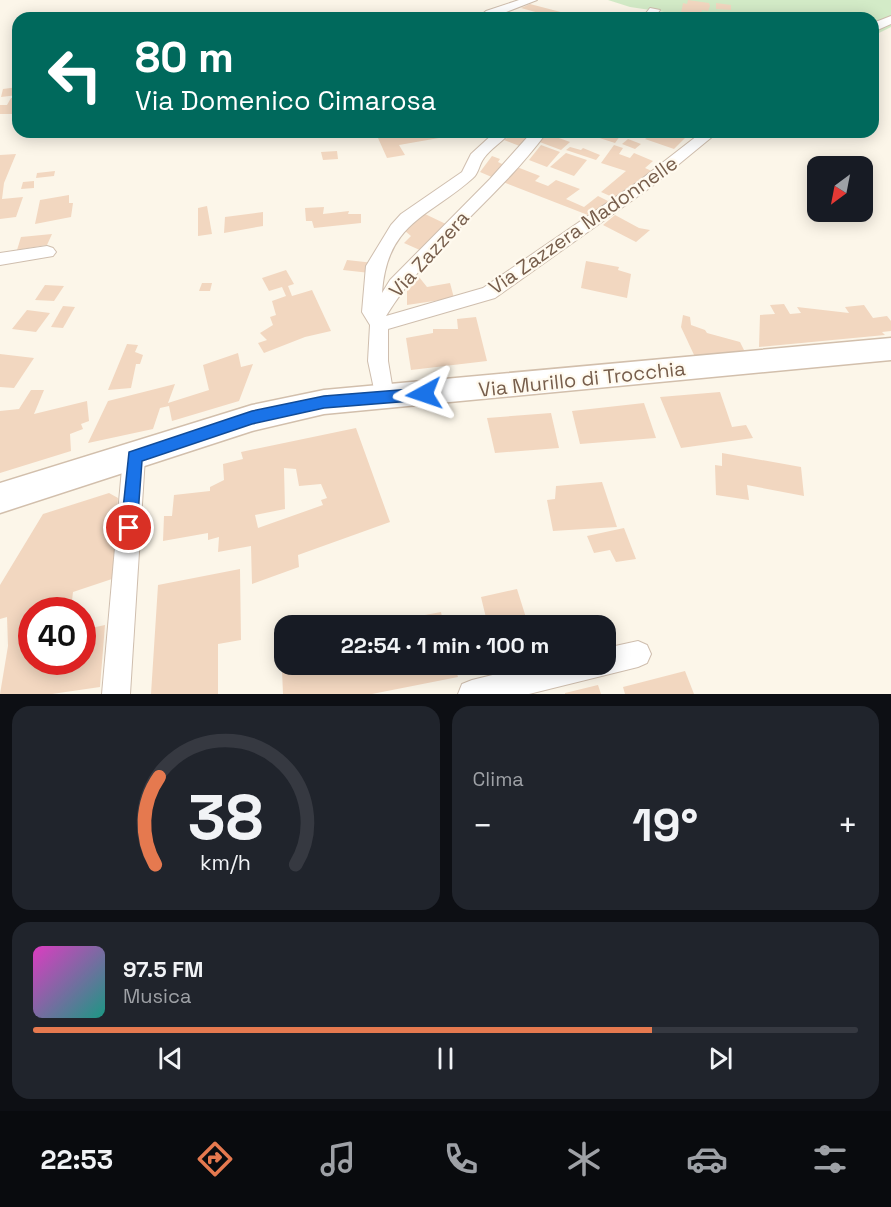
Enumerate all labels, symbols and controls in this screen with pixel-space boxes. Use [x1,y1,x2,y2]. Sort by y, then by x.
text: 80 m [135,31,234,84]
icon: left [36,36,114,114]
text: Via Domenico Cimarosa [135,83,436,118]
street label: Via Zazzera Madonnelle [483,150,683,300]
north arrow [807,156,873,222]
map controls [807,156,873,222]
street label: Via Zazzera [383,205,475,303]
street label: Via Murillo di Trocchia [477,355,687,403]
position arrow [392,362,456,426]
pin [103,502,154,553]
icon: arrive [112,511,145,544]
speed limit sign: 40 [18,597,96,675]
text: 22:54 · 1 min · 100 m [341,631,549,659]
text: Clima [473,766,524,792]
text: 38 [188,778,263,857]
text: 19° [632,797,698,854]
text: − [473,805,493,847]
text: + [838,805,858,847]
text: km/h [200,849,251,876]
text: 97.5 FM [123,955,203,983]
text: Musica [123,983,191,1009]
icon: previous [154,1042,187,1075]
icon: pause [429,1042,462,1075]
icon: next [704,1042,737,1075]
icon: directions [194,1138,236,1180]
icon: music [317,1138,359,1180]
icon: phone [440,1138,482,1180]
icon: climate [563,1138,605,1180]
icon: car [686,1138,728,1180]
icon: filters [809,1138,851,1180]
text: 22:53 [40,1142,113,1177]

